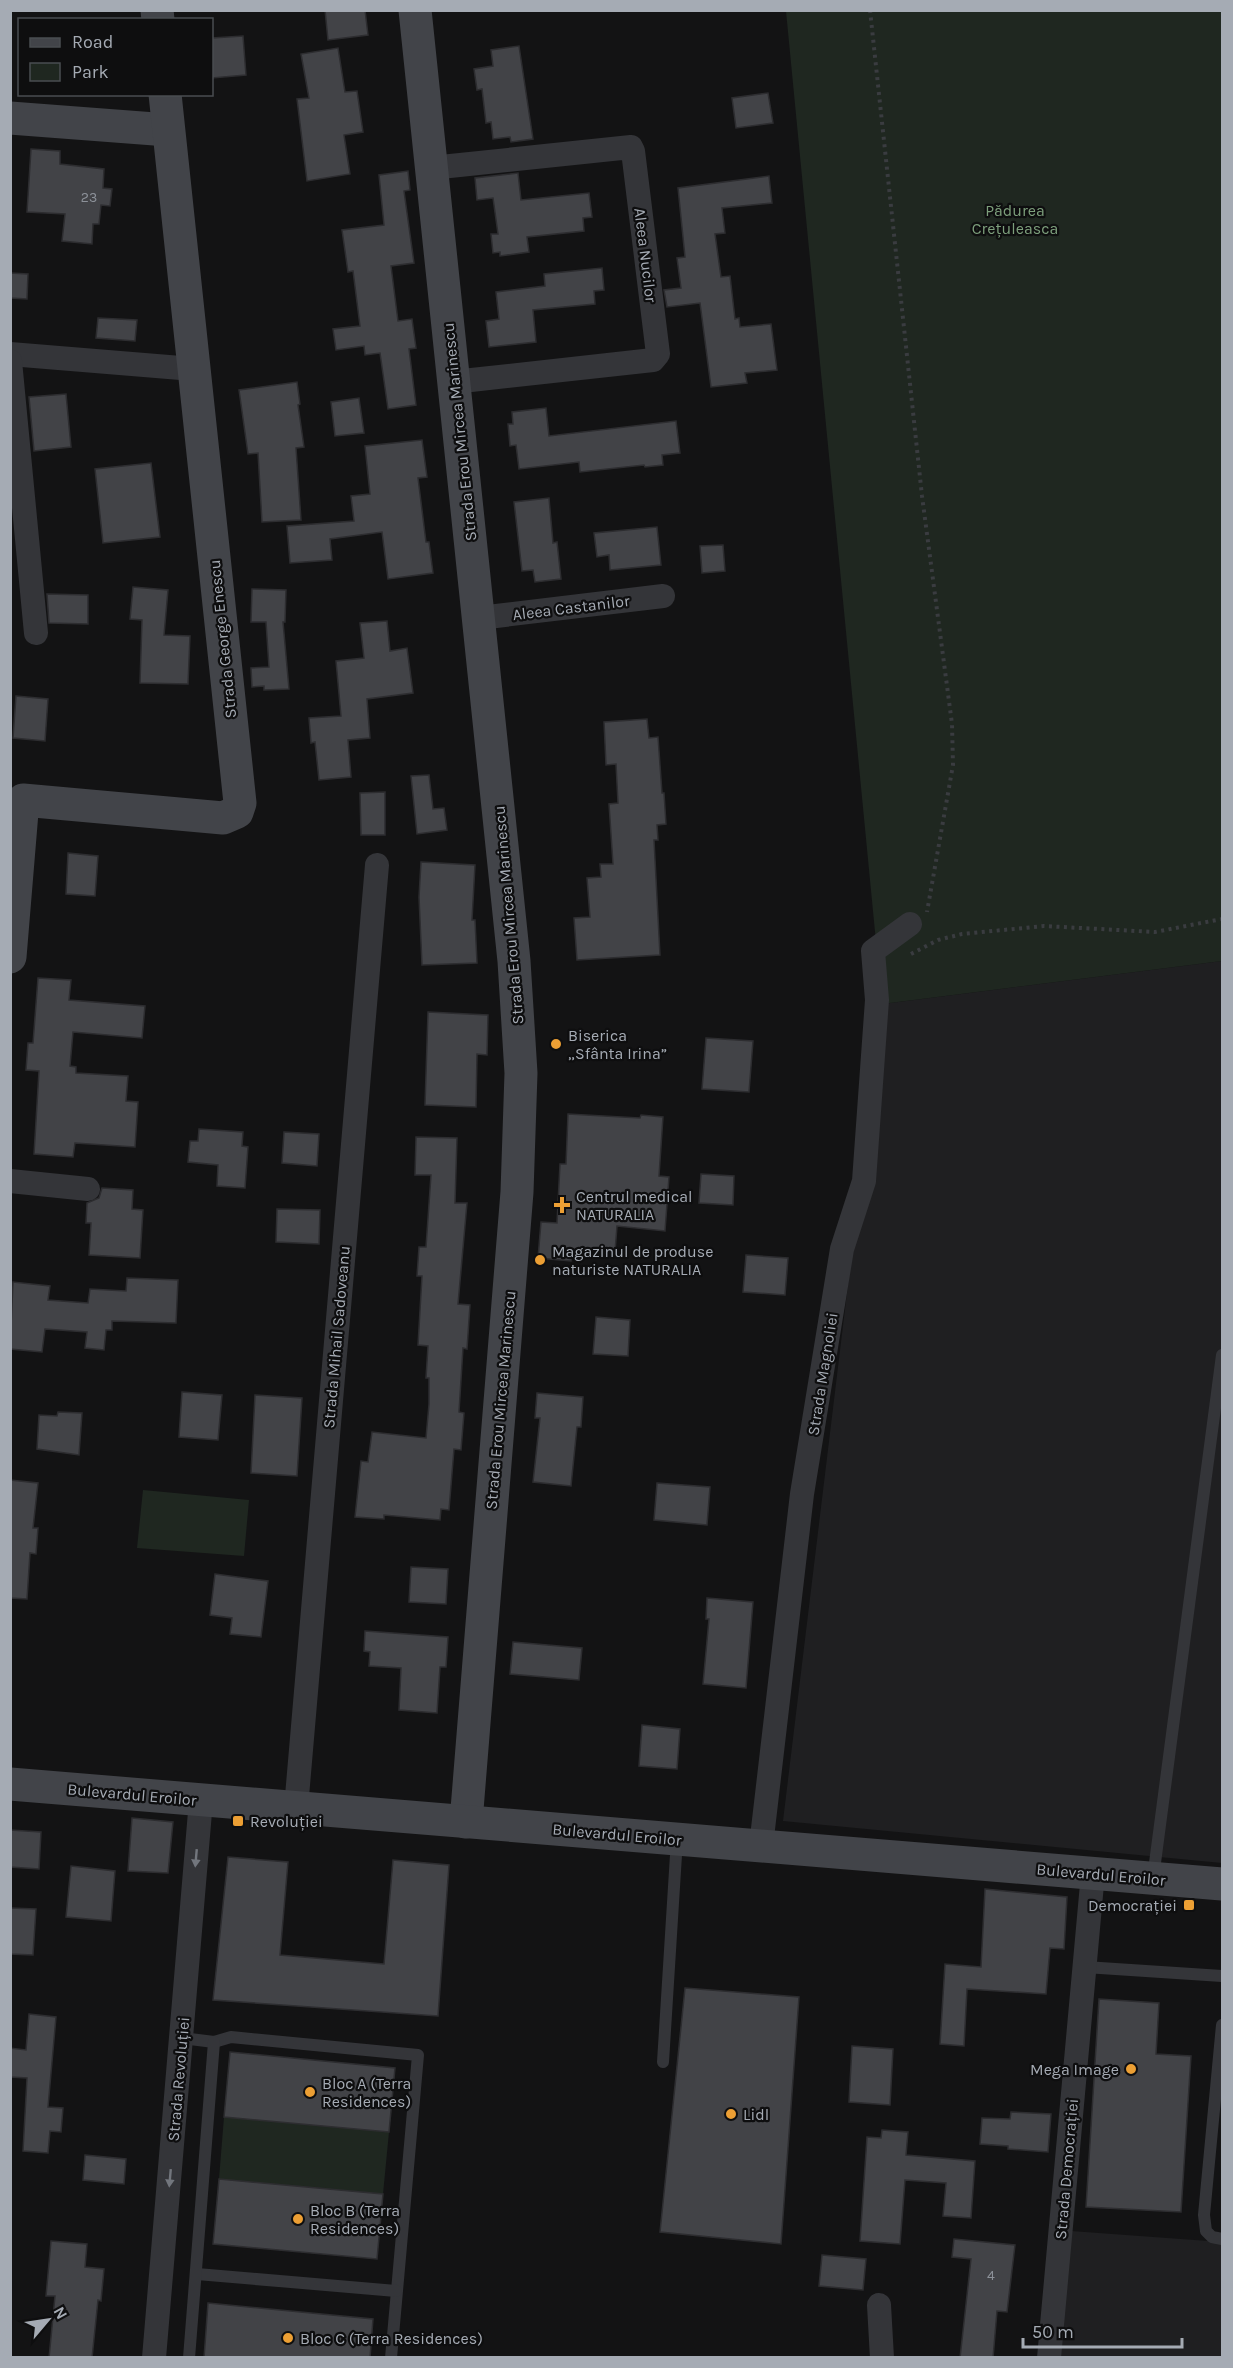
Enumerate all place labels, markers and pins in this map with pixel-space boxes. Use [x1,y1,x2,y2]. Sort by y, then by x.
place label: Biserica „Sfânta Irina” [568,1026,667,1063]
marker: Biserica „Sfânta Irina” [549,1037,563,1051]
place label: Centrul medical NATURALIA [576,1187,692,1224]
marker: Centrul medical NATURALIA [553,1196,571,1214]
place label: Magazinul de produse naturiste NATURALIA [552,1242,713,1279]
marker: Magazinul de produse naturiste NATURALIA [533,1253,547,1267]
place label: Revoluției [250,1812,323,1831]
marker: Revoluției [231,1814,245,1828]
place label: Democrației [1088,1896,1177,1915]
marker: Democrației [1182,1898,1196,1912]
place label: Mega Image [1030,2060,1119,2079]
marker: Mega Image [1124,2062,1138,2076]
place label: Bloc A (Terra Residences) [322,2074,411,2111]
marker: Bloc A (Terra Residences) [303,2085,317,2099]
place label: Lidl [743,2105,769,2124]
marker: Lidl [724,2107,738,2121]
place label: Bloc B (Terra Residences) [310,2201,400,2238]
marker: Bloc B (Terra Residences) [291,2212,305,2226]
place label: Bloc C (Terra Residences) [300,2329,483,2348]
marker: Bloc C (Terra Residences) [281,2331,295,2345]

